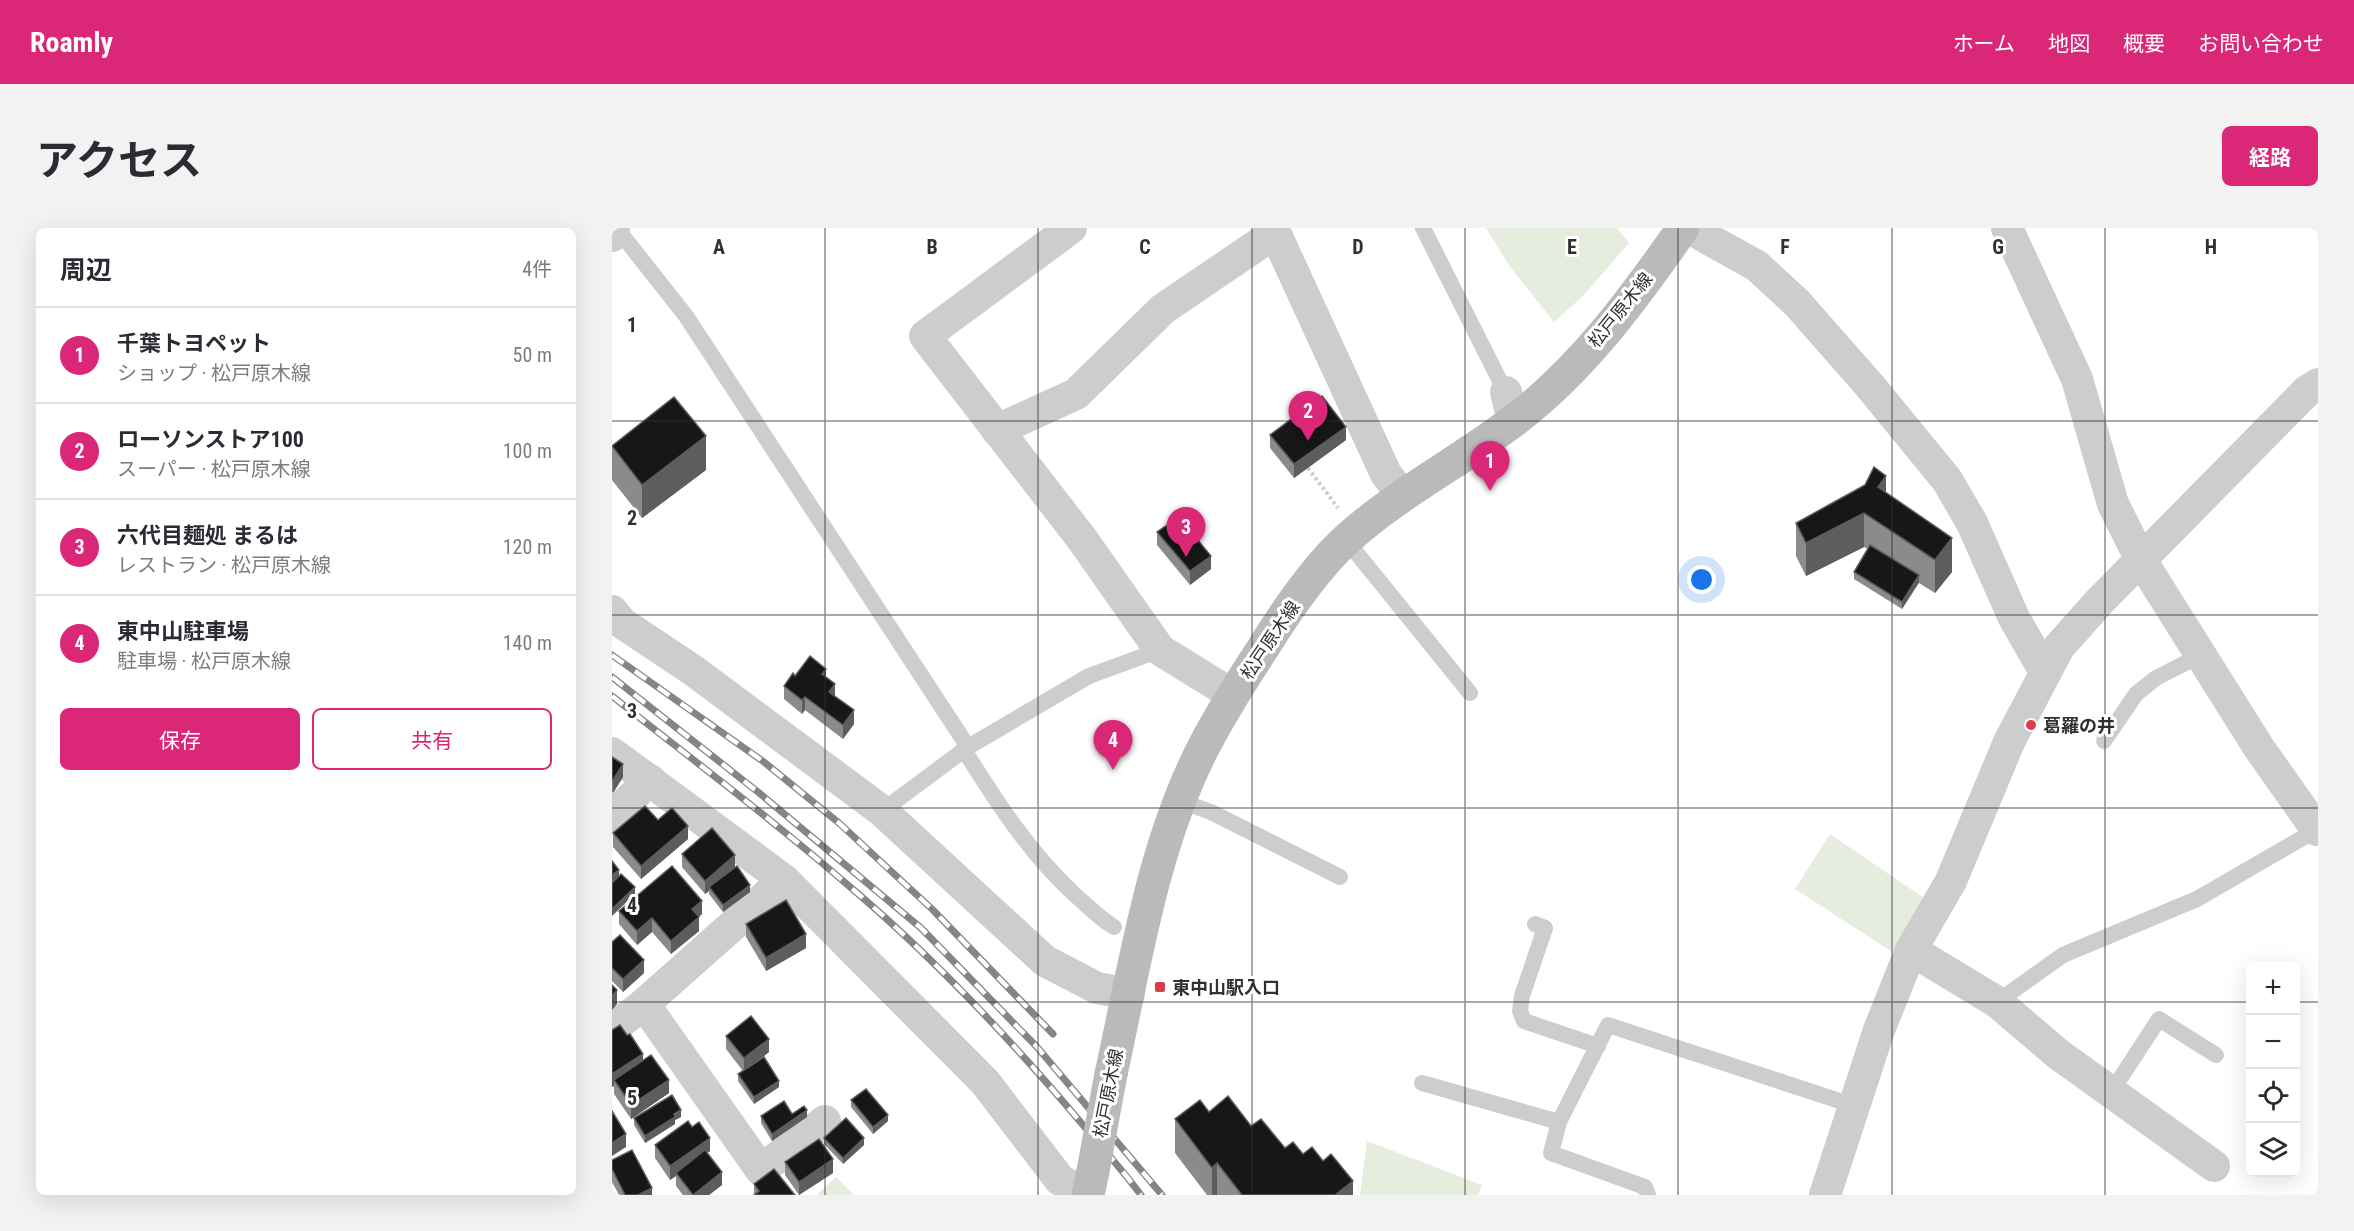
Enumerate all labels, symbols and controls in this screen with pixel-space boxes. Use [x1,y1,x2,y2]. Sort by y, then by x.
text: Roamly [30,26,113,59]
text: ホーム [1953,32,2015,56]
text: 地図 [2048,32,2090,56]
text: 概要 [2123,32,2165,56]
text: お問い合わせ [2198,32,2324,56]
button: 経路 [2222,126,2318,186]
text: アクセス [36,136,202,185]
text: A [713,235,725,259]
text: B [926,235,938,259]
text: C [1139,235,1151,259]
text: D [1352,235,1364,259]
text: E [1567,235,1577,259]
text: F [1780,235,1790,259]
text: G [1992,235,2004,259]
text: H [2205,235,2217,259]
text: 周辺 [60,255,112,285]
text: 4件 [522,257,552,281]
street label: 松戸原木線 [1584,268,1656,352]
text: 1 [627,313,637,337]
text: 千葉トヨペット [117,331,271,356]
text: 1 [74,343,85,367]
text: 50 m [513,343,552,367]
text: ショップ · 松戸原木線 [117,361,311,385]
pin: 2 [1288,392,1328,441]
text: ローソンストア100 [117,427,304,452]
text: 2 [74,439,85,463]
text: 100 m [503,439,552,463]
pin: 1 [1470,442,1510,491]
text: スーパー · 松戸原木線 [117,457,311,481]
text: 2 [627,506,637,530]
pin: 3 [1166,508,1206,557]
text: 六代目麺処 まるは [117,523,298,548]
text: 3 [74,535,85,559]
text: 120 m [503,535,552,559]
text: レストラン · 松戸原木線 [117,553,331,577]
your location [1687,565,1716,594]
street label: 松戸原木線 [1236,597,1304,683]
text: 東中山駐車場 [117,619,249,644]
text: 4 [74,631,85,655]
text: 140 m [503,631,552,655]
text: 駐車場 · 松戸原木線 [117,649,291,673]
text: 3 [627,699,637,723]
button: 保存 [60,708,300,770]
button: 共有 [312,708,552,770]
place label: 葛羅の井 [2043,715,2115,736]
marker: 葛羅の井 [2024,718,2038,732]
pin: 4 [1094,720,1132,770]
text: 4 [627,893,637,917]
map controls [2246,961,2300,1177]
button: + [2246,961,2300,1015]
place label: 東中山駅入口 [1172,977,1280,998]
marker: 東中山駅入口 [1153,980,1167,994]
button: − [2246,1015,2300,1069]
street label: 松戸原木線 [1089,1047,1127,1139]
button: locate [2246,1069,2300,1123]
text: 5 [627,1086,637,1110]
button: layers [2246,1123,2300,1177]

